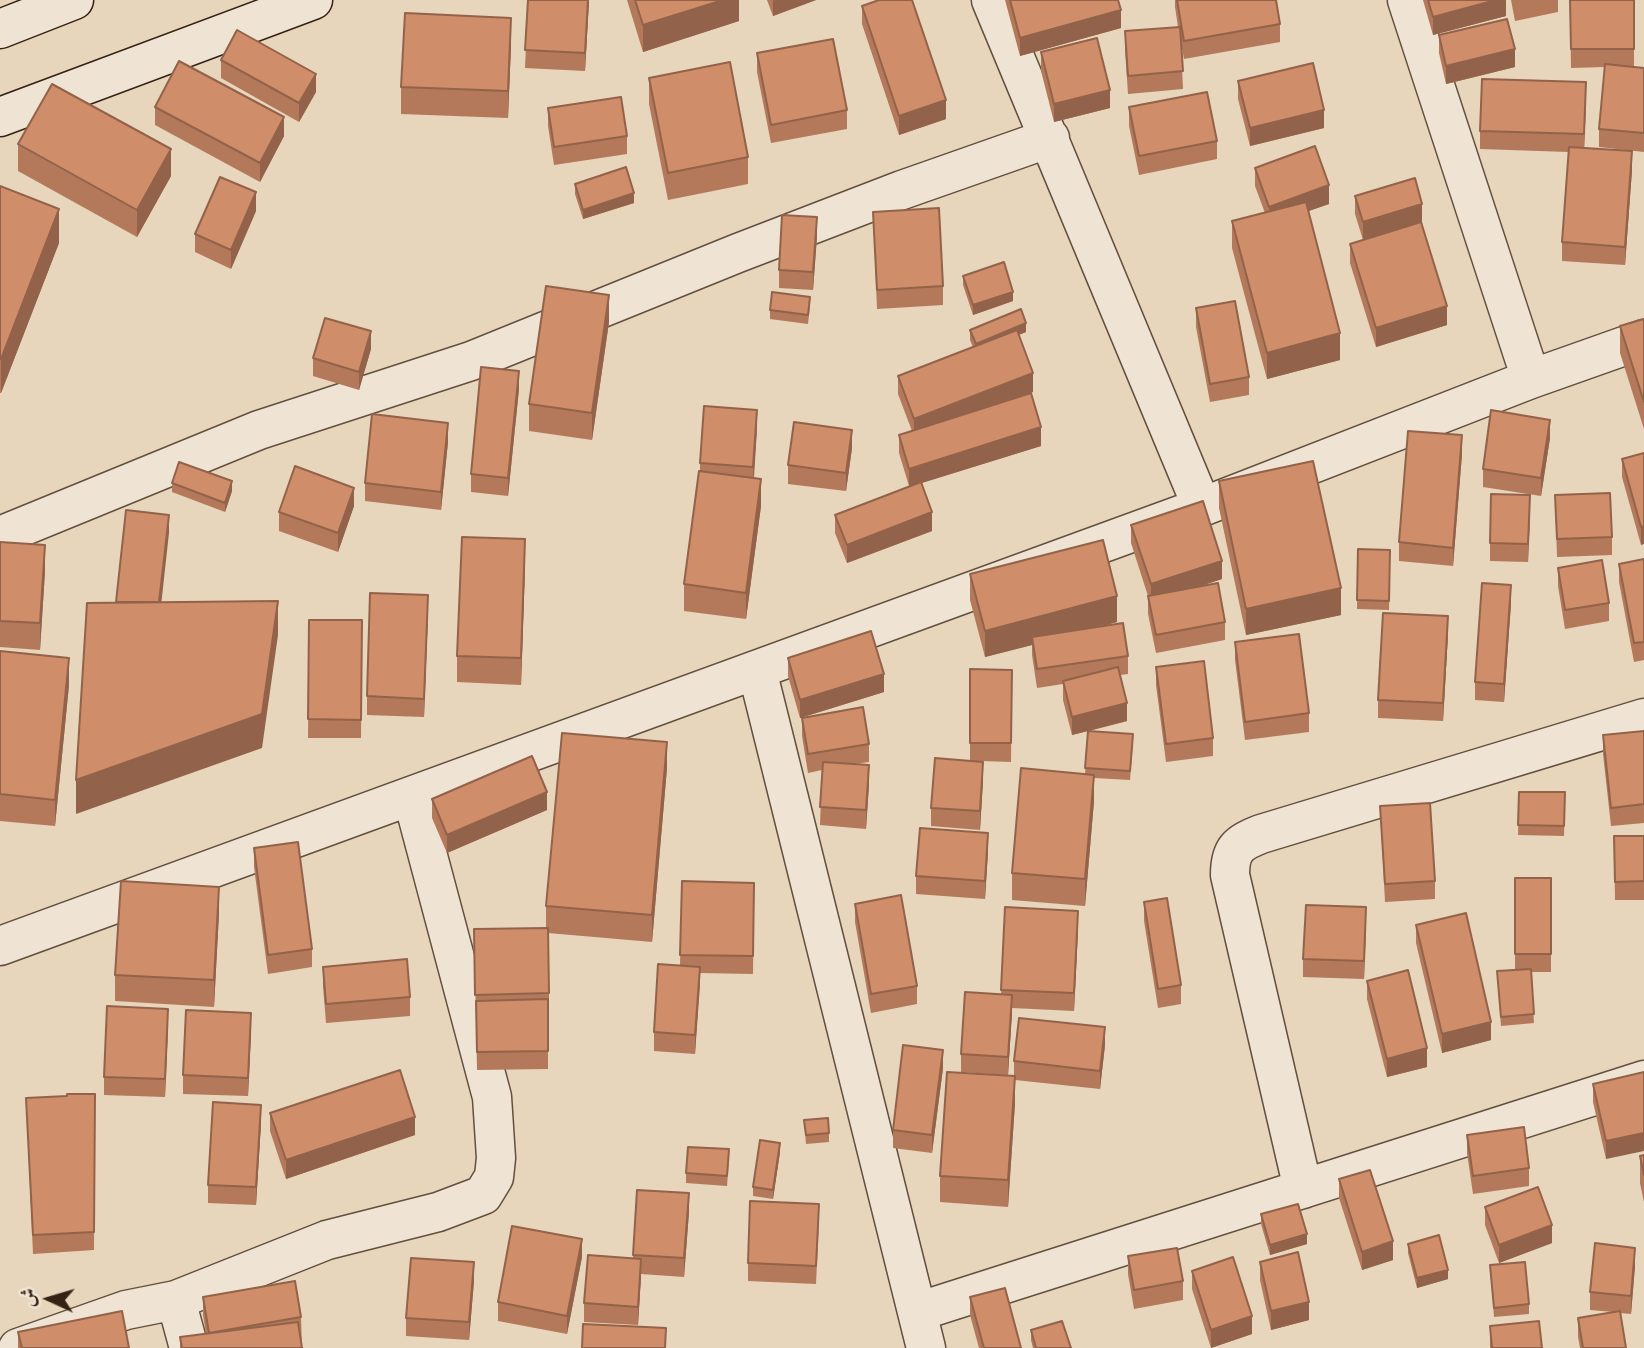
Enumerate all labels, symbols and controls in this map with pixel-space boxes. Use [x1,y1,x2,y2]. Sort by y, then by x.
north arrow [14,1264,84,1334]
text: ش [15,1287,40,1308]

